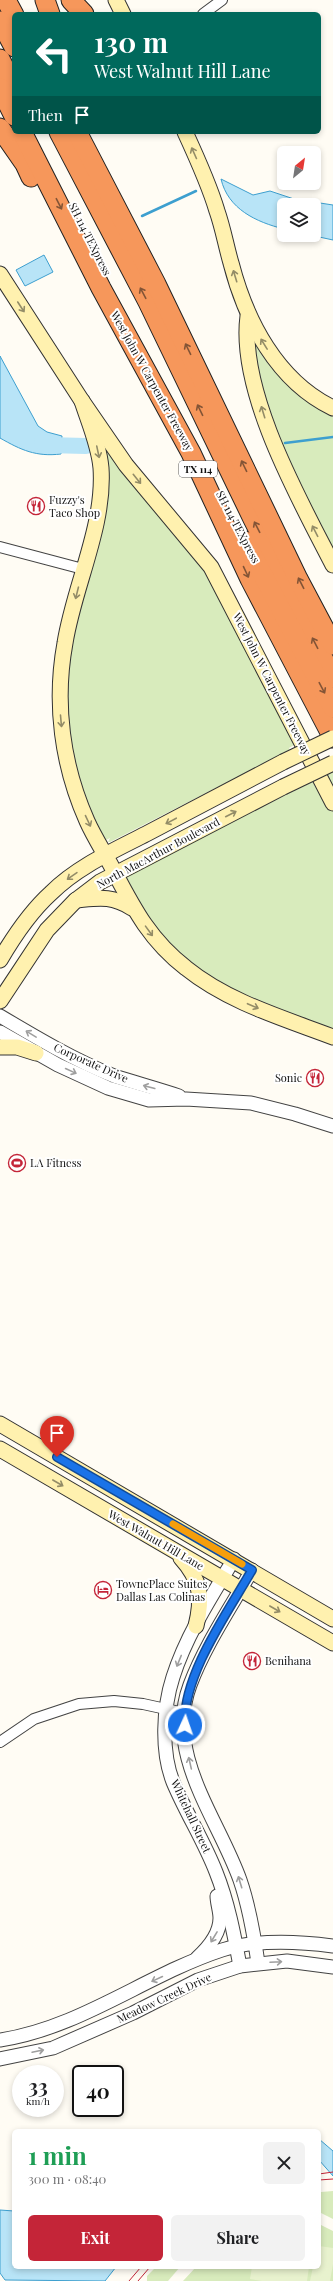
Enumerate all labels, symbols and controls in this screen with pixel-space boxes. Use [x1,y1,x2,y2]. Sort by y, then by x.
text: 130 m [94,23,168,60]
icon: left [28,28,80,80]
text: West Walnut Hill Lane [94,59,271,83]
icon: arrive [71,104,93,126]
text: Then [28,105,63,125]
north arrow [277,146,321,190]
map controls [277,146,321,242]
one-way arrow [190,148,198,160]
one-way arrow [55,198,63,210]
button: layers [277,198,321,242]
street label: SH 114 TEXpress [66,200,115,278]
one-way arrow [231,270,238,283]
one-way arrow [139,287,147,299]
one-way arrow [18,301,26,313]
street label: West John W Carpenter Freeway [107,307,197,454]
one-way arrow [260,339,268,350]
one-way arrow [184,343,191,355]
one-way arrow [196,404,203,416]
one-way arrow [259,405,266,418]
one-way arrow [94,445,102,458]
road number: TX 114 [179,461,217,477]
one-way arrow [240,461,247,473]
one-way arrow [133,473,141,484]
street label: SH 114 TEXpress [213,488,264,566]
place label: Fuzzy's Taco Shop [49,492,100,520]
restaurant icon: Fuzzy's Taco Shop [26,496,46,516]
one-way arrow [253,521,260,533]
one-way arrow [311,525,318,537]
one-way arrow [243,566,250,578]
one-way arrow [297,577,304,589]
one-way arrow [73,586,80,599]
street label: West John W Carpenter Freeway [229,609,315,758]
one-way arrow [311,637,319,649]
one-way arrow [319,681,327,693]
one-way arrow [57,714,64,727]
one-way arrow [225,810,237,817]
street label: North MacArthur Boulevard [93,813,223,891]
one-way arrow [85,815,92,827]
one-way arrow [165,817,177,825]
one-way arrow [67,872,78,880]
one-way arrow [145,925,153,936]
one-way arrow [247,1003,259,1010]
one-way arrow [25,1030,37,1038]
street label: Corporate Drive [51,1039,131,1086]
one-way arrow [65,1068,77,1075]
restaurant icon: Sonic [305,1068,325,1088]
place label: Sonic [275,1070,302,1085]
one-way arrow [143,1083,156,1090]
sports icon: LA Fitness [7,1153,27,1173]
place label: LA Fitness [30,1155,82,1170]
pin [40,1416,74,1457]
icon: arrive [46,1422,68,1444]
one-way arrow [52,1480,64,1488]
street label: West Walnut Hill Lane [105,1506,207,1573]
place label: TownePlace Suites Dallas Las Colinas [116,1576,207,1604]
hotel icon: TownePlace Suites Dallas Las Colinas [93,1580,113,1600]
one-way arrow [269,1605,281,1613]
restaurant icon: Benihana [242,1651,262,1671]
place label: Benihana [265,1653,312,1668]
one-way arrow [175,1655,182,1667]
position arrow [164,1704,206,1746]
one-way arrow [185,1757,193,1770]
street label: Whitehall Street [167,1776,215,1855]
one-way arrow [236,1876,243,1889]
one-way arrow [210,1932,218,1943]
one-way arrow [269,1958,282,1965]
street label: Meadow Creek Drive [114,1969,214,2026]
one-way arrow [151,1976,163,1983]
one-way arrow [31,2046,44,2054]
speed limit sign: 40 [72,2065,124,2117]
text: 33 [28,2072,48,2099]
text: km/h [26,2094,50,2108]
text: 1 min [28,2139,87,2171]
button: close [263,2142,305,2184]
text: 300 m · 08:40 [28,2170,106,2187]
button: Exit [28,2215,163,2261]
button: Share [171,2215,305,2261]

